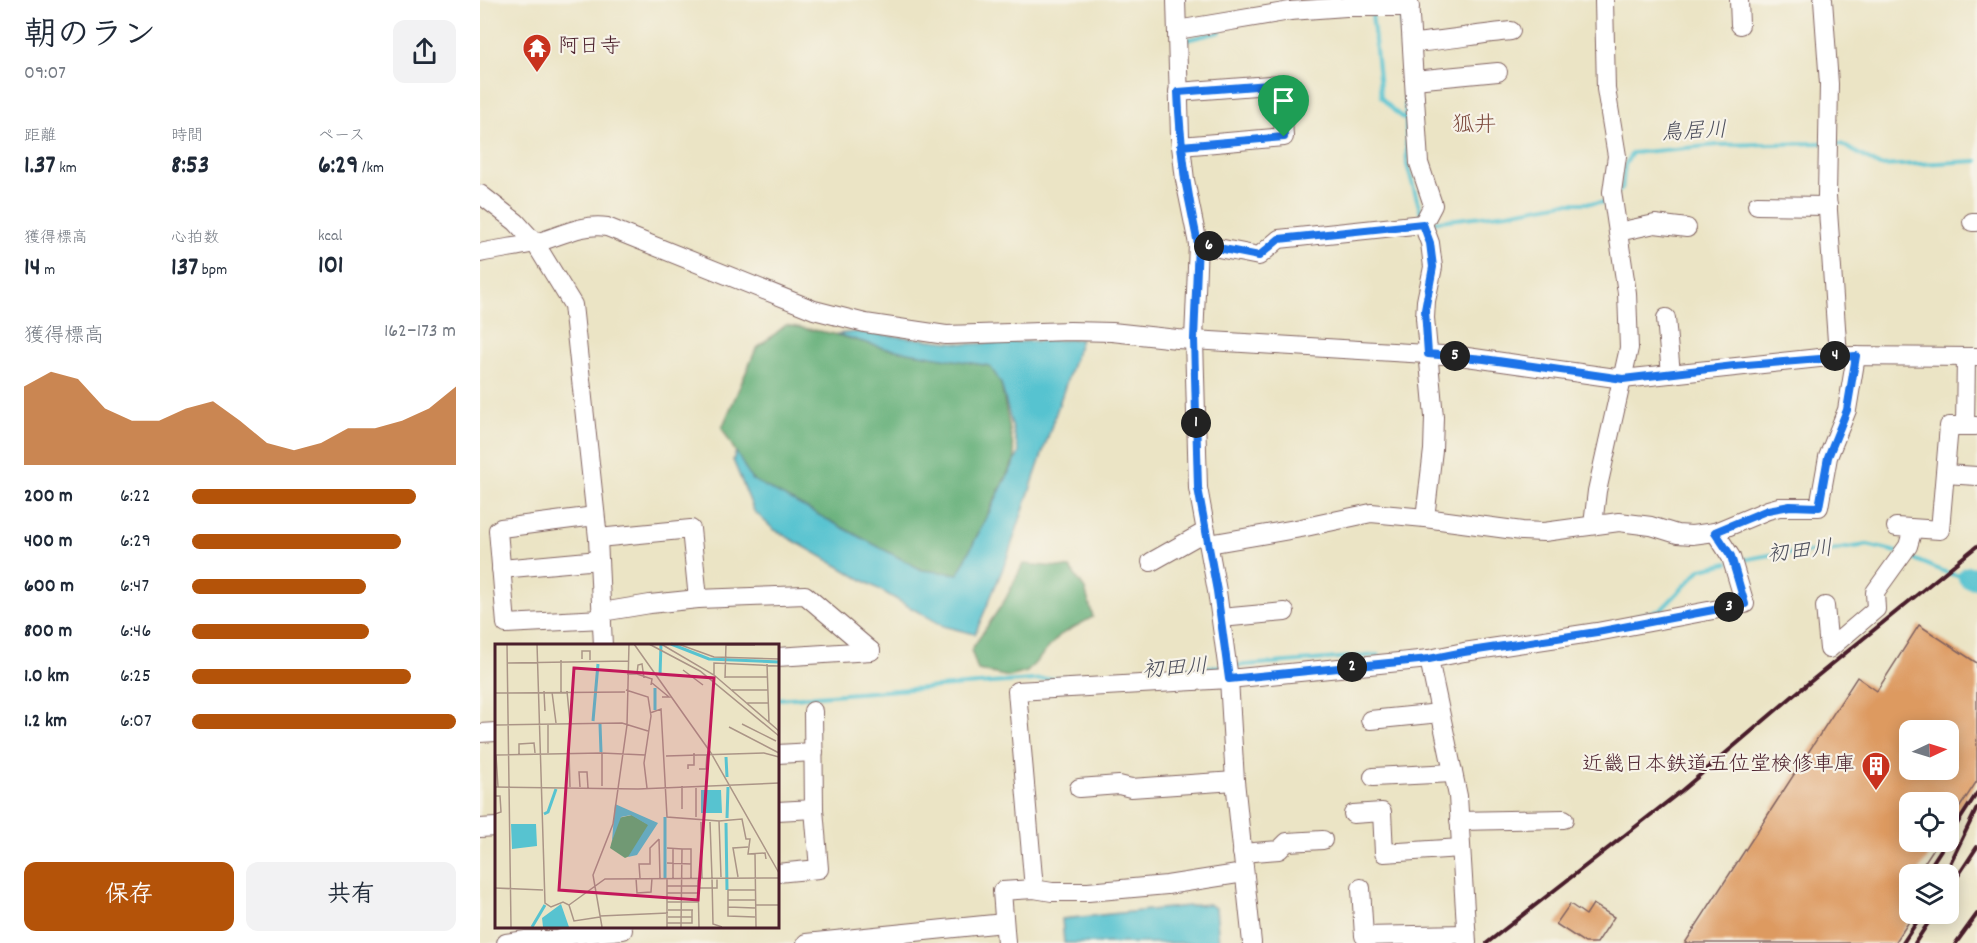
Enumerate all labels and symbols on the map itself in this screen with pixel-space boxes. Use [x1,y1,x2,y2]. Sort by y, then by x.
temple icon: 阿日寺 [521,32,553,74]
place label: 阿日寺 [558,33,621,63]
pin [1258,75,1309,137]
district label: 狐井 [1452,111,1496,142]
water label: 鳥居川 [1660,116,1728,150]
pin: 6 [1194,231,1224,261]
pin: 5 [1440,341,1470,371]
pin: 4 [1820,341,1850,371]
pin: 1 [1181,408,1211,438]
water label: 初田川 [1766,534,1834,572]
pin: 3 [1714,592,1744,622]
inset map [495,644,778,928]
water label: 初田川 [1141,652,1209,688]
pin: 2 [1337,652,1367,682]
north arrow [1899,720,1959,780]
building icon: 近畿日本鉄道五位堂検修車庫 [1860,750,1892,792]
place label: 近畿日本鉄道五位堂検修車庫 [1582,751,1855,781]

